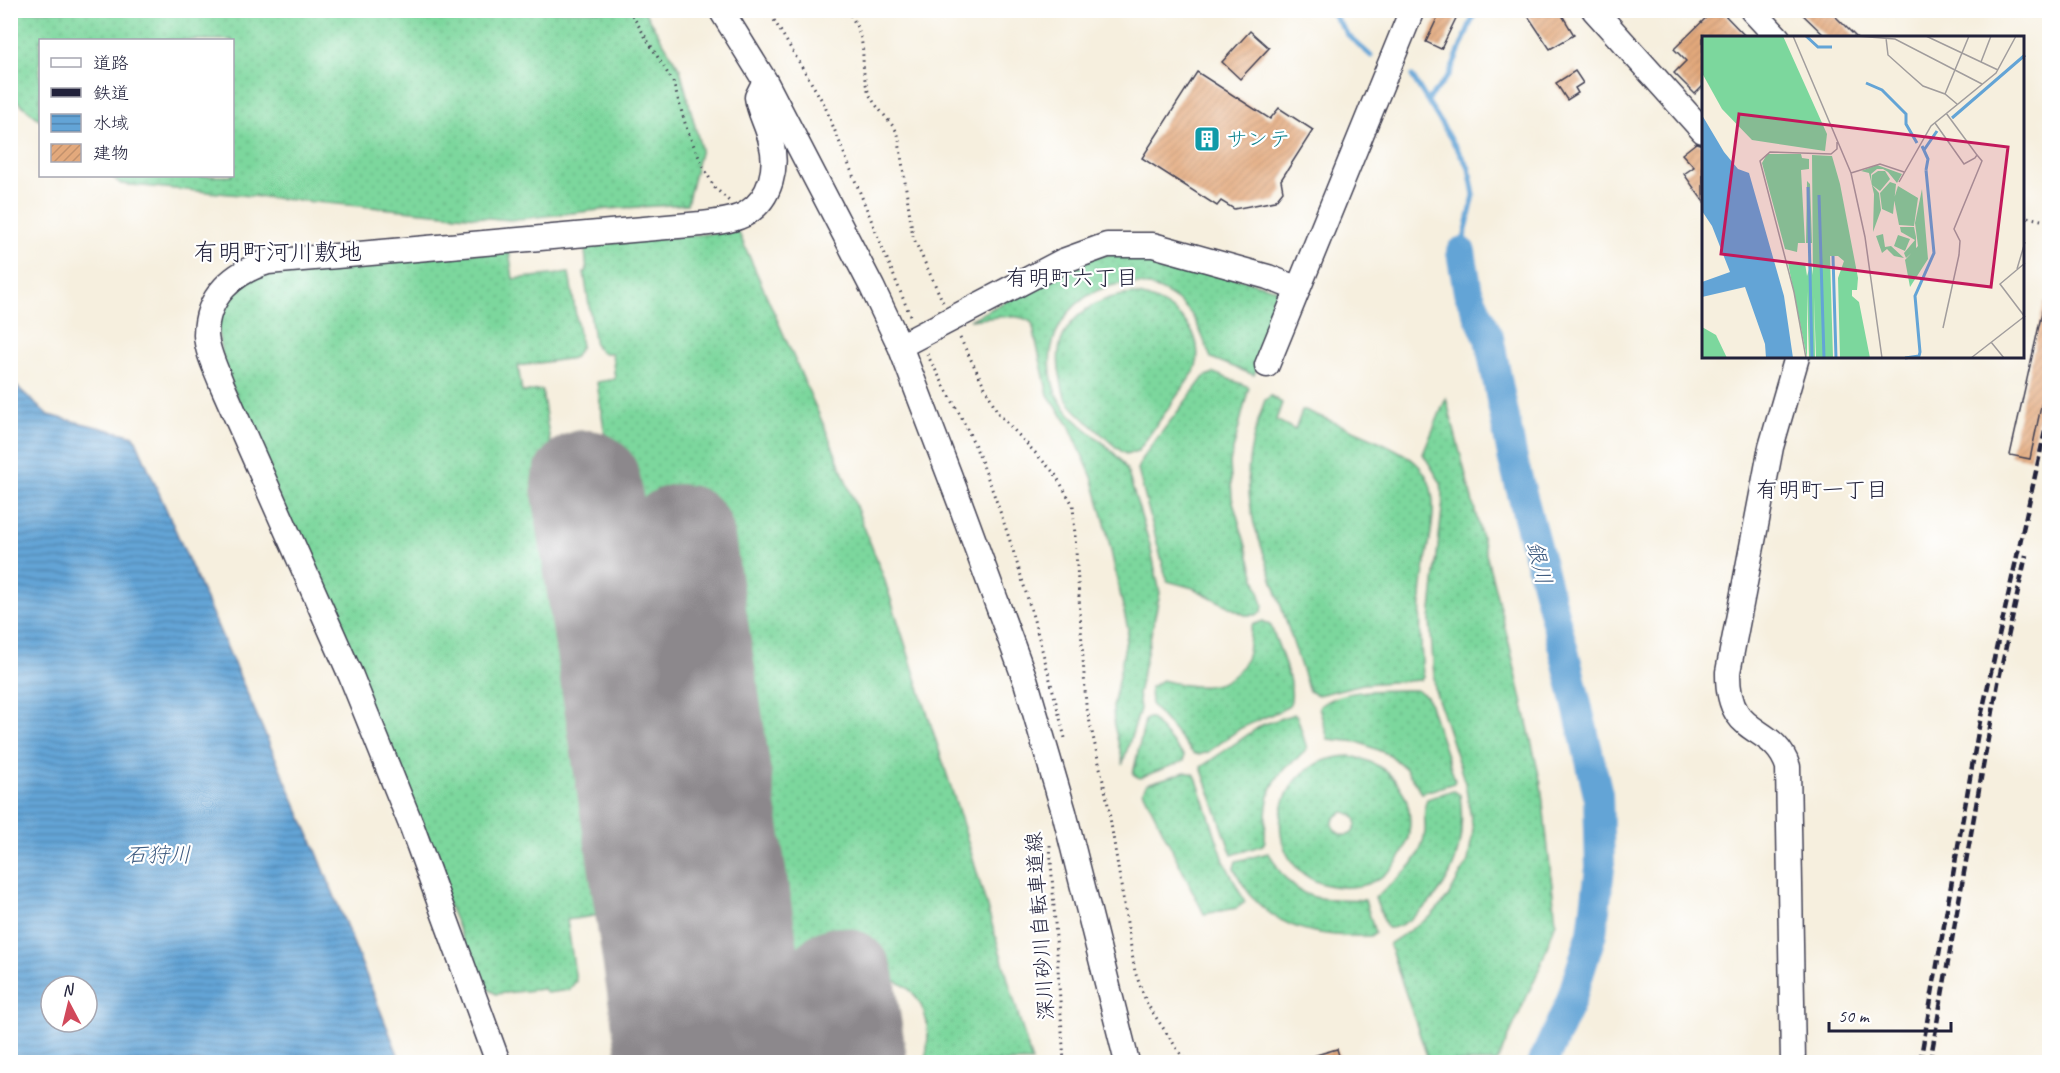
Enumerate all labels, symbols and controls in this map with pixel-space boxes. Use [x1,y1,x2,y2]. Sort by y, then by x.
inset map [1702,36,2024,358]
legend [39,39,234,177]
text: 道路 [93,52,129,74]
text: 鉄道 [93,82,129,104]
text: 水域 [93,112,129,134]
building icon: サンテ [1192,124,1222,154]
place label: サンテ [1226,126,1290,152]
text: 建物 [93,142,129,164]
district label: 有明町河川敷地 [194,237,362,267]
district label: 有明町六丁目 [1006,264,1138,292]
district label: 有明町一丁目 [1756,476,1888,504]
water label: 銀川 [1520,538,1558,588]
street label: 深川砂川自転車道線 [1020,831,1060,1021]
water label: 石狩川 [125,841,191,869]
north arrow [39,974,99,1034]
text: N [61,979,76,1001]
scale bar [1829,995,1950,1033]
text: 50 m [1838,1005,1871,1027]

